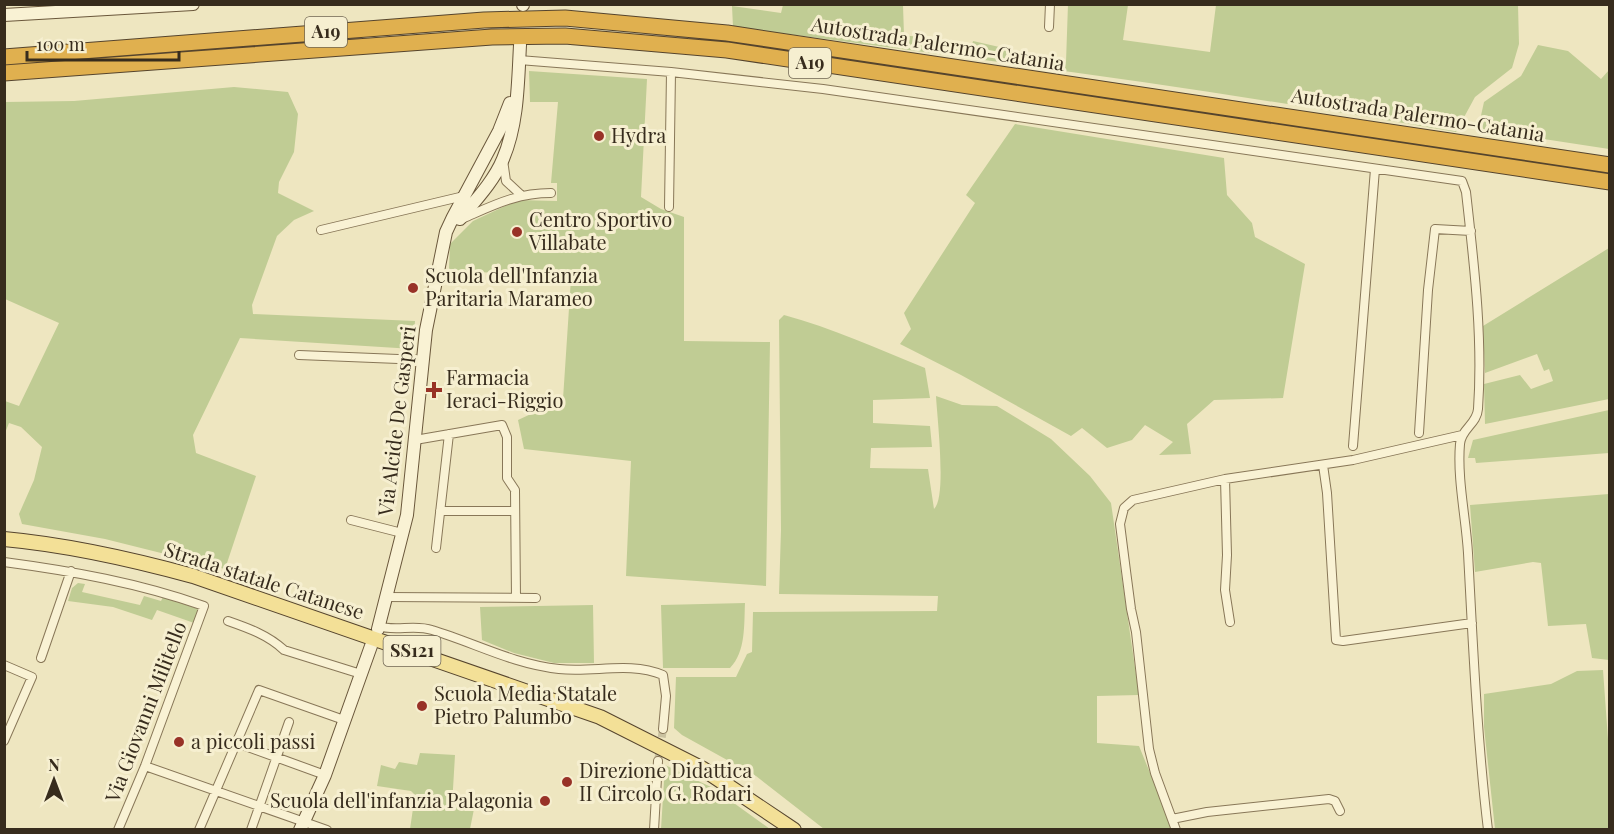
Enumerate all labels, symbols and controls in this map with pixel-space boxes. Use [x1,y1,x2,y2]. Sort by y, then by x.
street label: Autostrada Palermo-Catania [809,9,1067,76]
road number: A19 [305,17,347,47]
scale bar [27,24,178,62]
text: 100 m [36,32,85,56]
road number: A19 [789,48,831,78]
street label: Autostrada Palermo-Catania [1289,80,1547,147]
place label: Hydra [611,121,666,148]
marker: Hydra [592,129,606,143]
place label: Centro Sportivo Villabate [528,205,672,255]
marker: Centro Sportivo Villabate [510,225,524,239]
place label: Scuola dell'Infanzia Paritaria Marameo [425,261,598,311]
marker: Scuola dell'Infanzia Paritaria Marameo [406,281,420,295]
street label: Via Alcide De Gasperi [370,324,421,518]
place label: Farmacia Ieraci-Riggio [446,363,563,413]
marker: Farmacia Ieraci-Riggio [427,383,441,397]
street label: Strada statale Catanese [161,535,368,625]
street label: Via Giovanni Militello [97,617,192,807]
road number: SS121 [384,636,440,666]
place label: Scuola Media Statale Pietro Palumbo [434,679,617,729]
marker: Scuola Media Statale Pietro Palumbo [415,699,429,713]
place label: a piccoli passi [191,727,315,754]
marker: a piccoli passi [172,735,186,749]
north arrow [24,750,84,810]
text: N [48,754,60,775]
place label: Direzione Didattica II Circolo G. Rodari [579,756,752,806]
marker: Direzione Didattica II Circolo G. Rodari [560,775,574,789]
place label: Scuola dell'infanzia Palagonia [270,786,533,813]
marker: Scuola dell'infanzia Palagonia [538,794,552,808]

